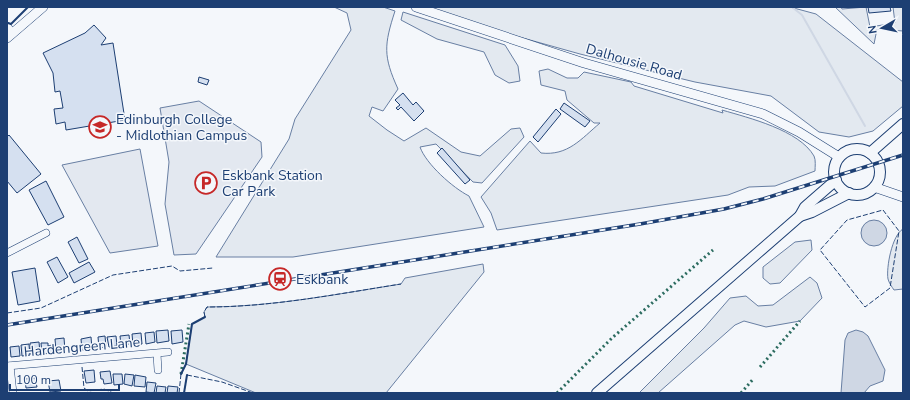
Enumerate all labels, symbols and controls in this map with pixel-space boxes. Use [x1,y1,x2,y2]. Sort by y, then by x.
north arrow [862,8,902,48]
text: N [865,24,881,35]
street label: Dalhousie Road [584,39,684,85]
place label: Edinburgh College - Midlothian Campus [116,110,247,145]
school or university icon: Edinburgh College - Midlothian Campus [87,114,113,140]
place label: Eskbank Station Car Park [222,166,323,201]
parking icon: Eskbank Station Car Park [193,170,219,196]
station icon: Eskbank [267,266,293,292]
place label: Eskbank [296,270,349,289]
street label: Hardengreen Lane [23,332,141,362]
scale bar [10,366,119,392]
text: 100 m [16,372,51,388]

